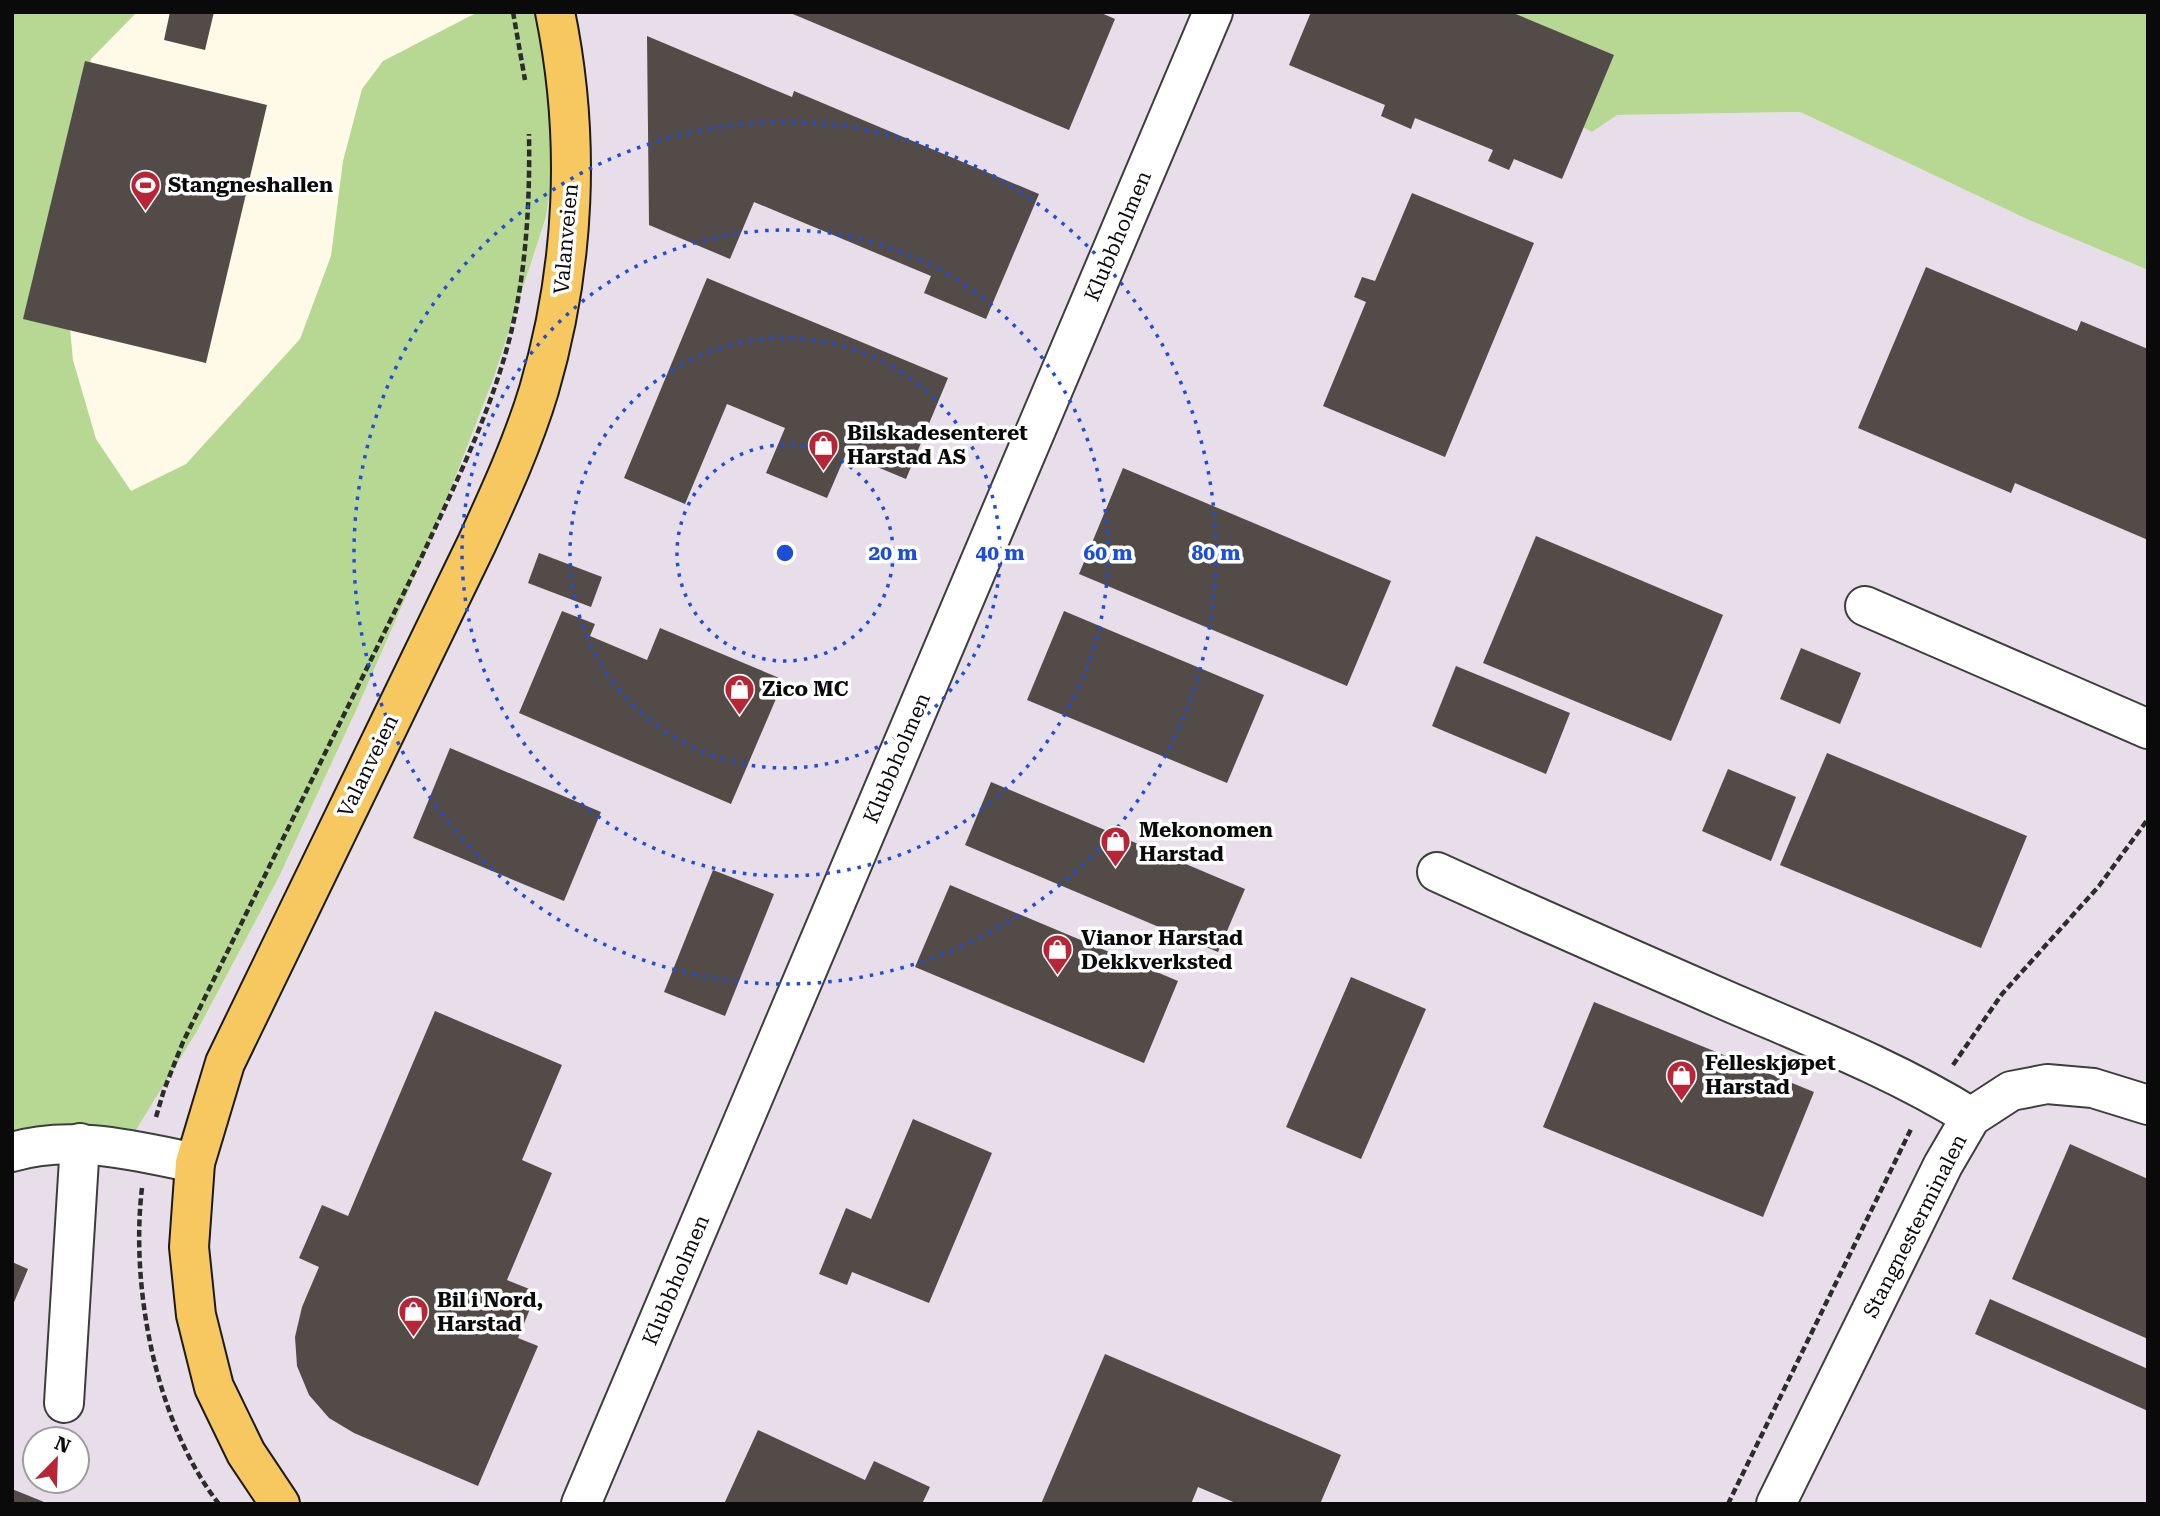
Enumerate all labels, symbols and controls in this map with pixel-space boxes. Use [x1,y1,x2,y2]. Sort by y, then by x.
street label: Klubbholmen [1080,167,1156,305]
sports icon: Stangneshallen [128,168,162,212]
place label: Stangneshallen [168,173,333,197]
street label: Valanveien [549,182,583,295]
place label: Bilskadesenteret Harstad AS [847,421,1028,469]
shop icon: Bilskadesenteret Harstad AS [807,428,841,472]
centre of rings [773,541,797,565]
text: 20 m [868,541,918,565]
text: 40 m [975,541,1025,565]
text: 60 m [1083,541,1133,565]
text: 80 m [1191,541,1241,565]
shop icon: Zico MC [722,672,756,716]
place label: Zico MC [762,677,849,701]
street label: Klubbholmen [859,689,935,827]
street label: Valanveien [333,710,403,821]
place label: Mekonomen Harstad [1139,818,1273,866]
shop icon: Mekonomen Harstad [1099,825,1133,869]
place label: Vianor Harstad Dekkverksted [1081,926,1243,974]
shop icon: Vianor Harstad Dekkverksted [1041,933,1075,977]
place label: Felleskjøpet Harstad [1705,1051,1836,1099]
shop icon: Felleskjøpet Harstad [1665,1058,1699,1102]
street label: Stangnesterminalen [1858,1130,1972,1322]
street label: Klubbholmen [638,1211,714,1349]
place label: Bil i Nord, Harstad [437,1288,543,1336]
shop icon: Bil i Nord, Harstad [397,1295,431,1339]
north arrow [21,1425,91,1495]
text: N [51,1431,74,1458]

